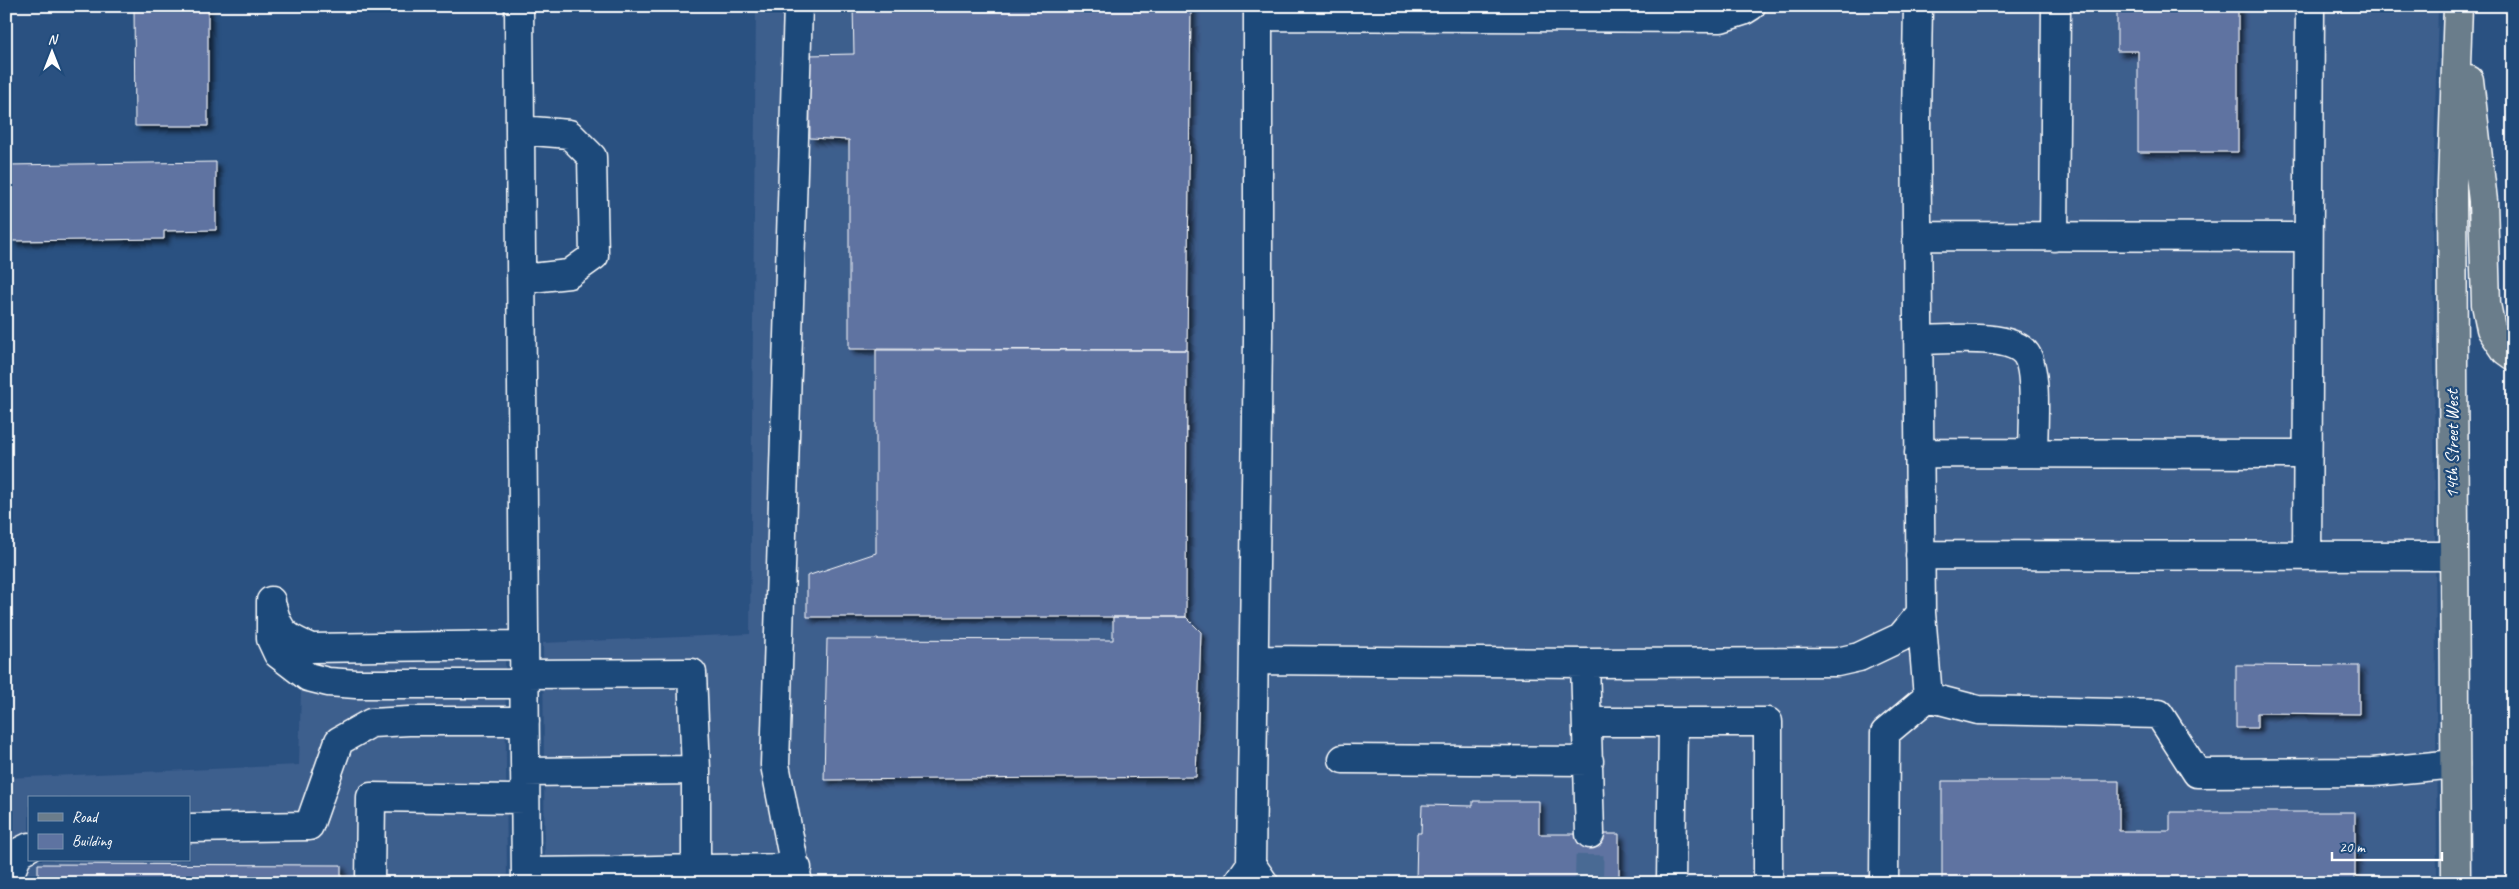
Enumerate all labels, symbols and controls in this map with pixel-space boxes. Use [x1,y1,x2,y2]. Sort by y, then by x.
north arrow [28,28,78,78]
text: N [48,31,59,48]
street label: 14th Street West [2441,388,2463,498]
legend [28,796,190,862]
text: Road [72,808,99,827]
scale bar [2332,829,2442,861]
text: Building [72,832,112,851]
text: 20 m [2339,838,2366,857]

